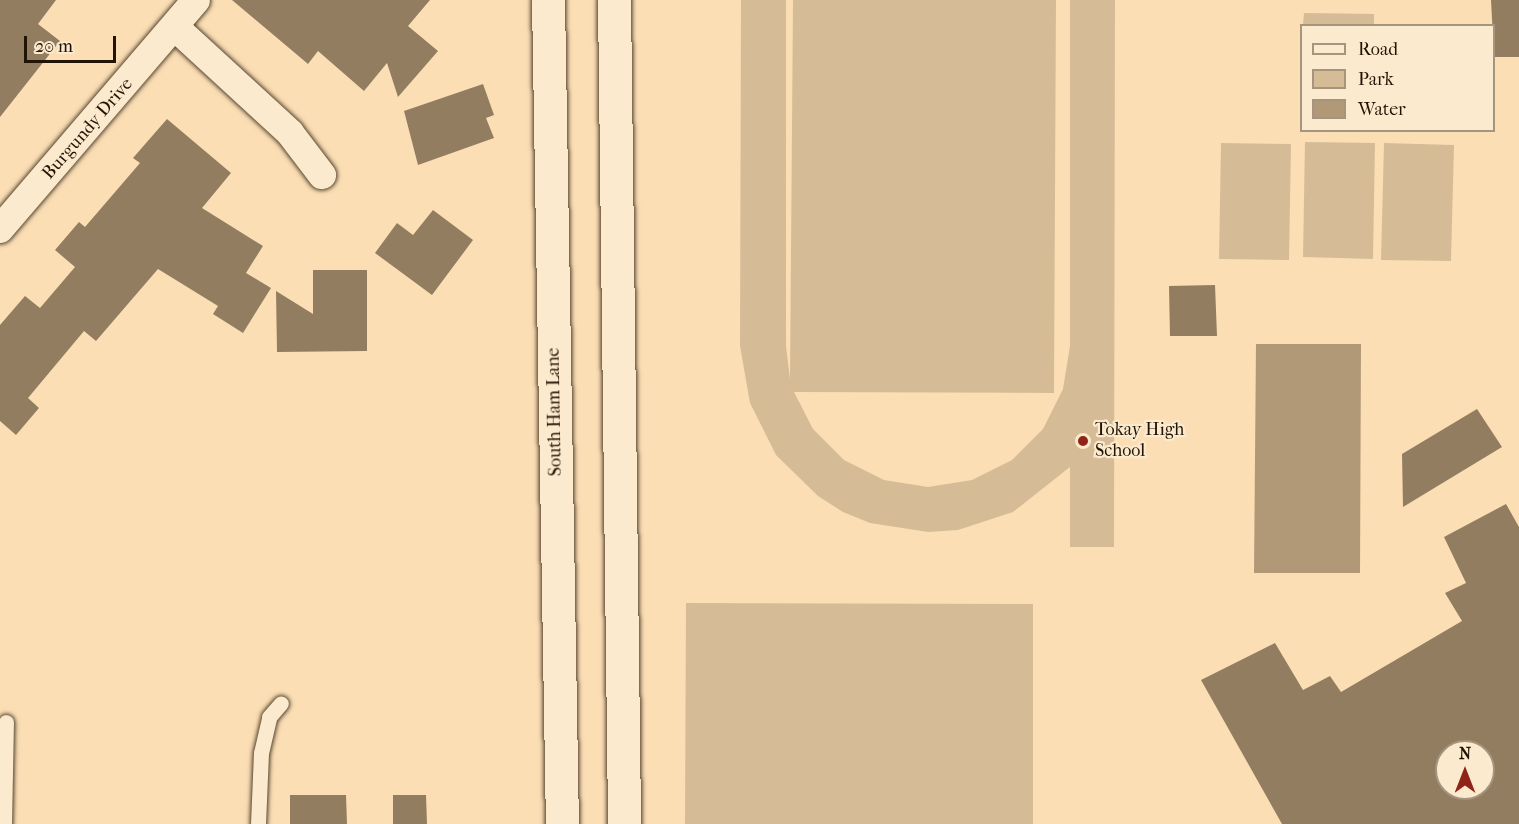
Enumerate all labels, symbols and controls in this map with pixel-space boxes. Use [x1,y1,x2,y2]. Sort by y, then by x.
scale bar [27,24,118,62]
legend [1300,24,1495,132]
text: 20 m [35,36,73,57]
text: Road [1358,39,1398,60]
text: Park [1358,69,1394,90]
street label: Burgundy Drive [38,74,138,184]
text: Water [1358,99,1406,120]
street label: South Ham Lane [543,347,567,477]
place label: Tokay High School [1095,420,1184,462]
marker: Tokay High School [1076,434,1090,448]
north arrow [1435,740,1495,800]
text: N [1459,744,1471,763]

